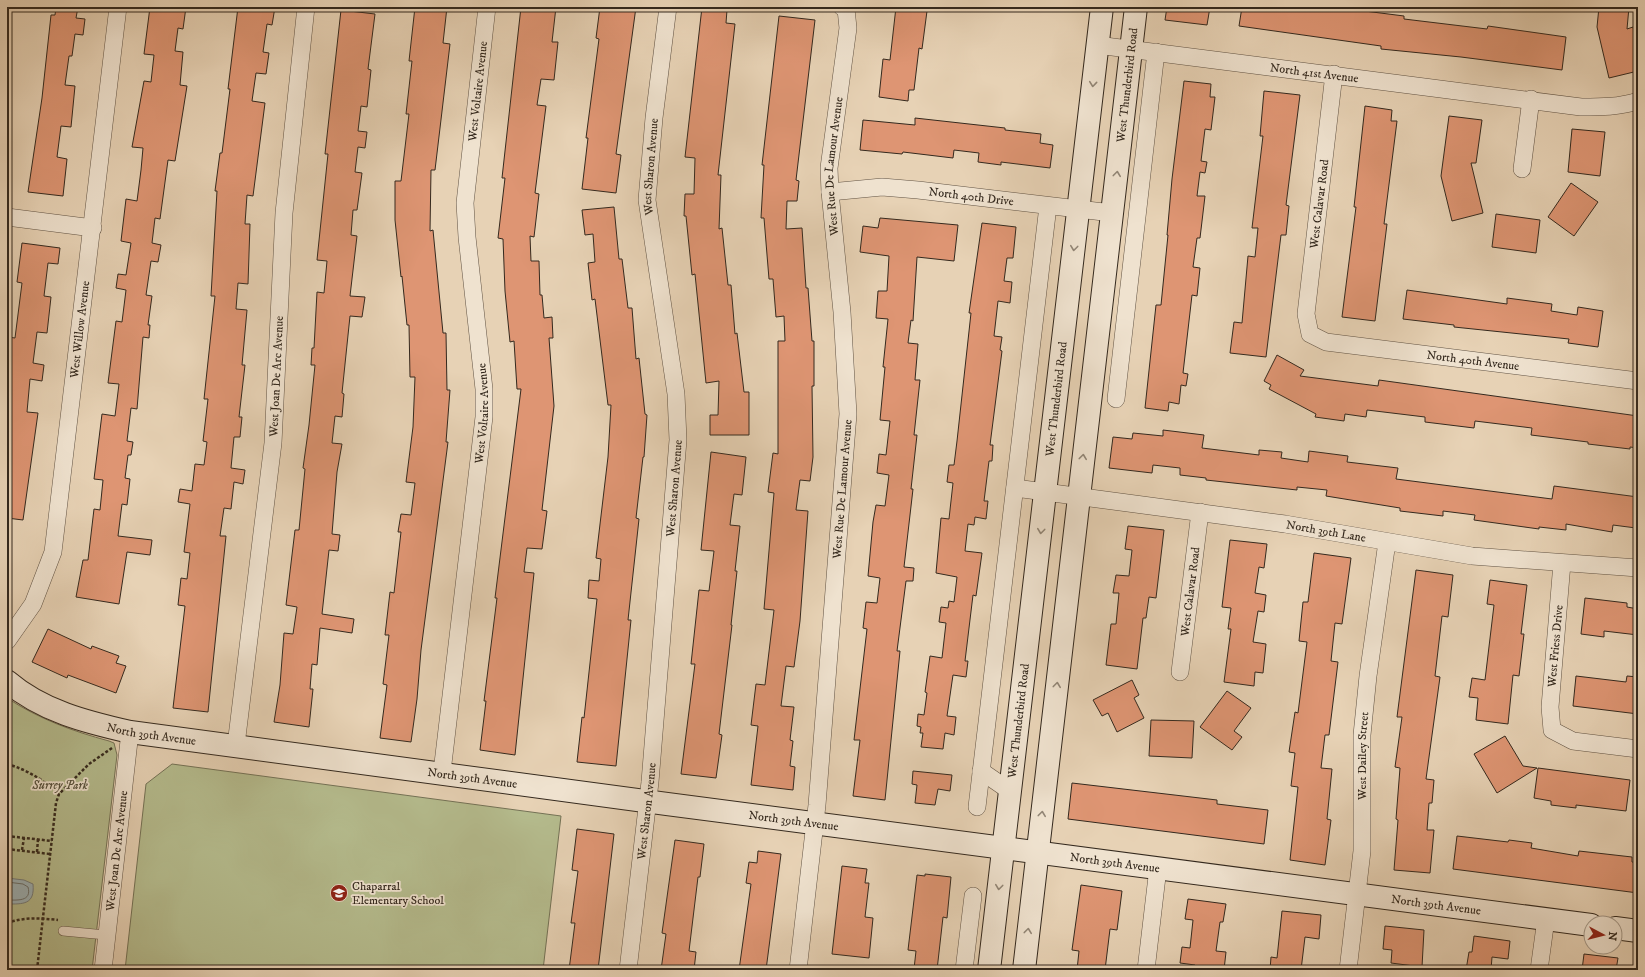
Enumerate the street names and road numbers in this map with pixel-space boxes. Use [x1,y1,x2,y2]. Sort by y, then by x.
street label: West Thunderbird Road [1113,27,1142,144]
street label: West Voltaire Avenue [465,40,491,143]
street label: North 41st Avenue [1269,60,1359,86]
street label: West Rue De Lamour Avenue [821,96,847,237]
street label: West Sharon Avenue [640,118,662,217]
street label: West Calavar Road [1306,159,1332,251]
street label: North 40th Drive [928,184,1015,209]
street label: West Willow Avenue [67,280,93,380]
street label: West Joan De Arc Avenue [266,315,287,438]
street label: West Thunderbird Road [1042,341,1071,458]
street label: North 40th Avenue [1426,348,1520,374]
street label: West Voltaire Avenue [471,362,492,466]
street label: West Rue De Lamour Avenue [829,419,856,560]
street label: West Sharon Avenue [663,439,686,538]
street label: North 39th Lane [1285,517,1367,546]
street label: West Calavar Road [1177,546,1204,638]
street label: West Friess Drive [1544,604,1567,689]
street label: West Thunderbird Road [1004,663,1033,780]
street label: West Dailey Street [1355,711,1372,801]
street label: North 39th Avenue [105,720,197,749]
street label: West Sharon Avenue [634,762,660,861]
street label: North 39th Avenue [427,765,518,792]
street label: West Joan De Arc Avenue [103,790,131,913]
street label: North 39th Avenue [748,808,839,834]
street label: North 39th Avenue [1069,850,1161,876]
street label: North 39th Avenue [1390,892,1482,919]

